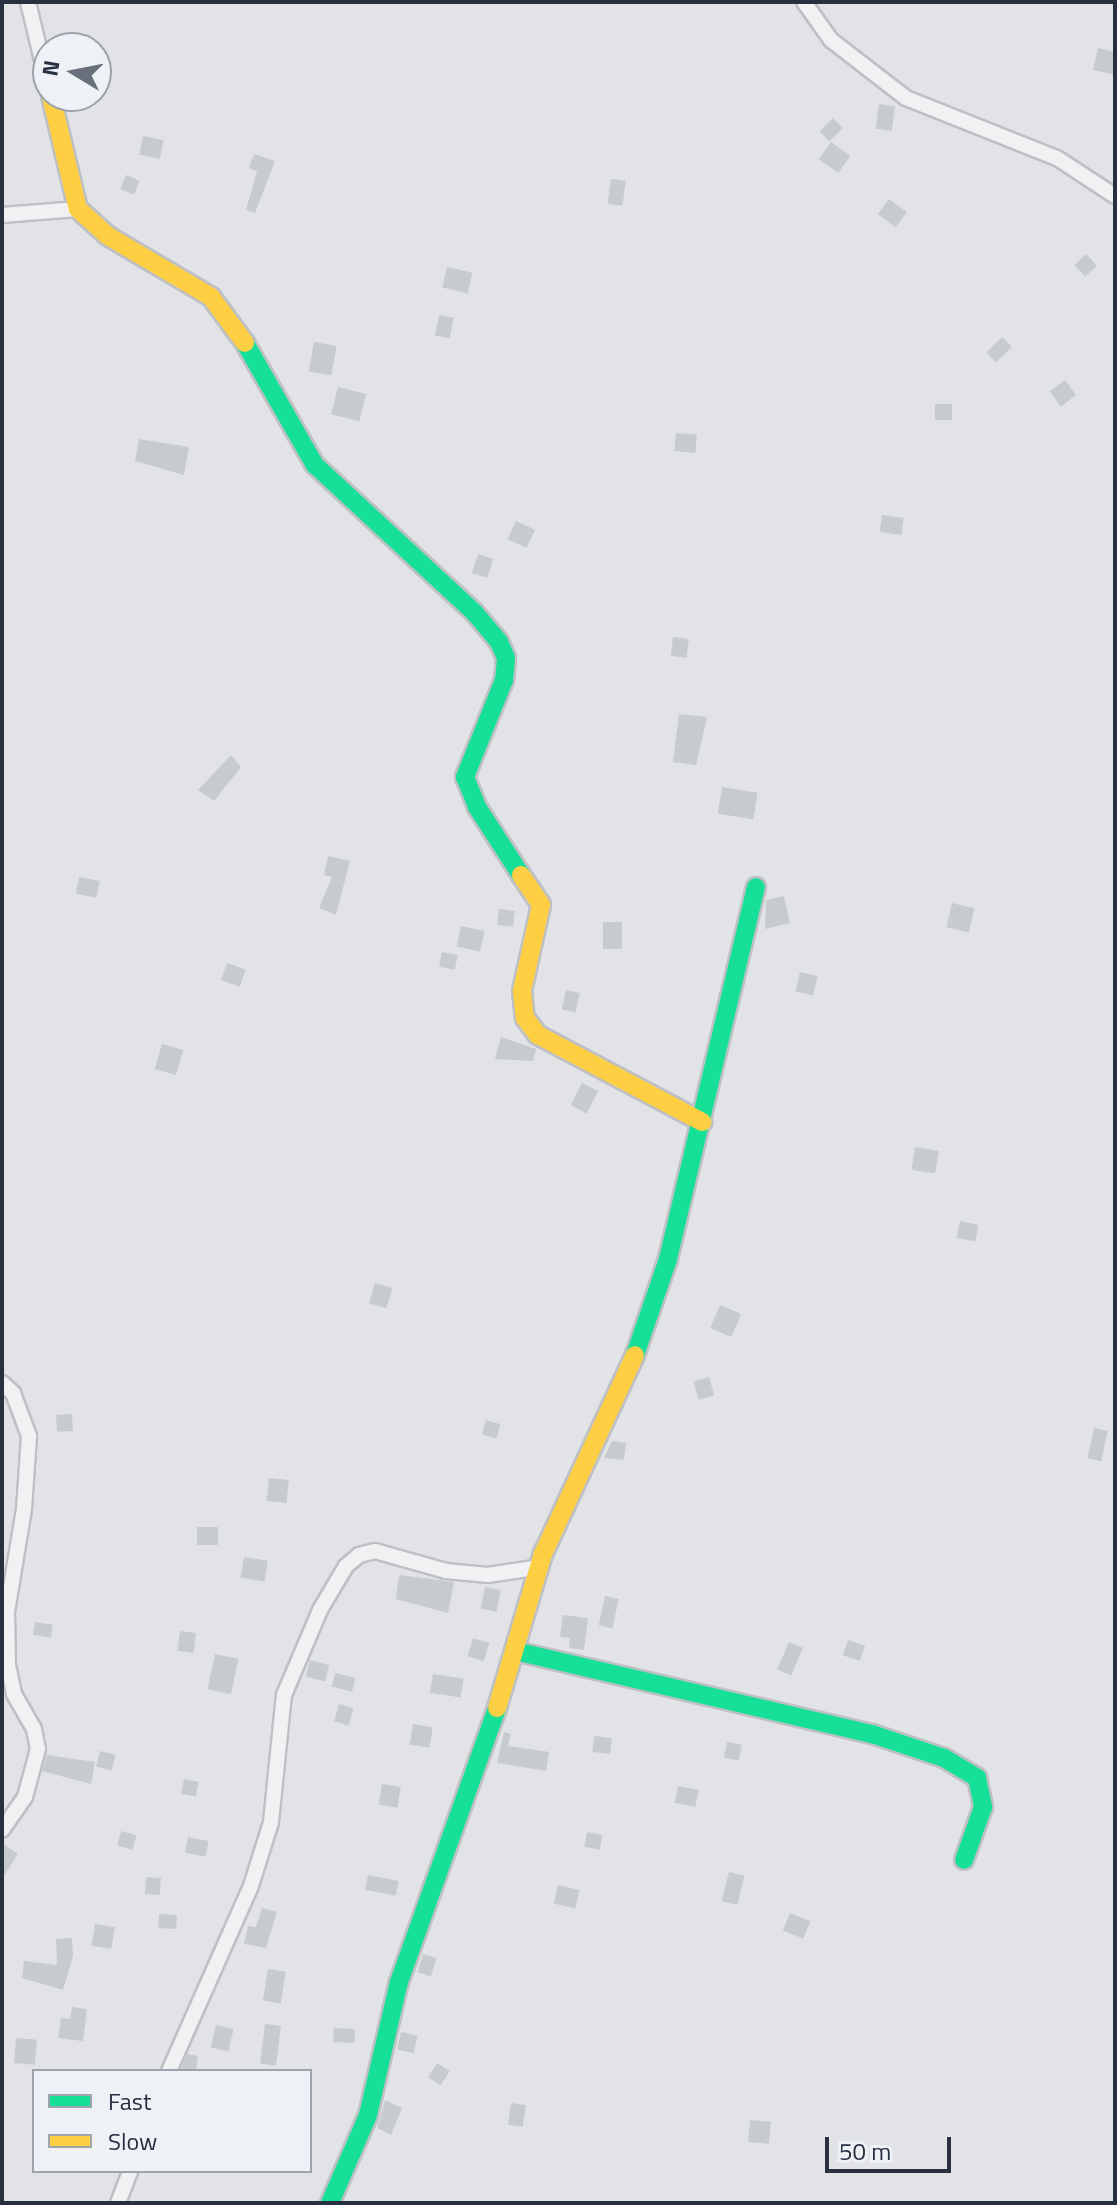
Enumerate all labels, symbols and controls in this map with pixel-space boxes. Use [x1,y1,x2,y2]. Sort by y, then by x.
north arrow [32,32,112,112]
text: N [32,58,68,79]
legend [32,2069,312,2173]
text: Fast [108,2083,151,2119]
scale bar [829,2121,955,2171]
text: Slow [108,2123,157,2159]
text: 50 m [839,2133,891,2169]

